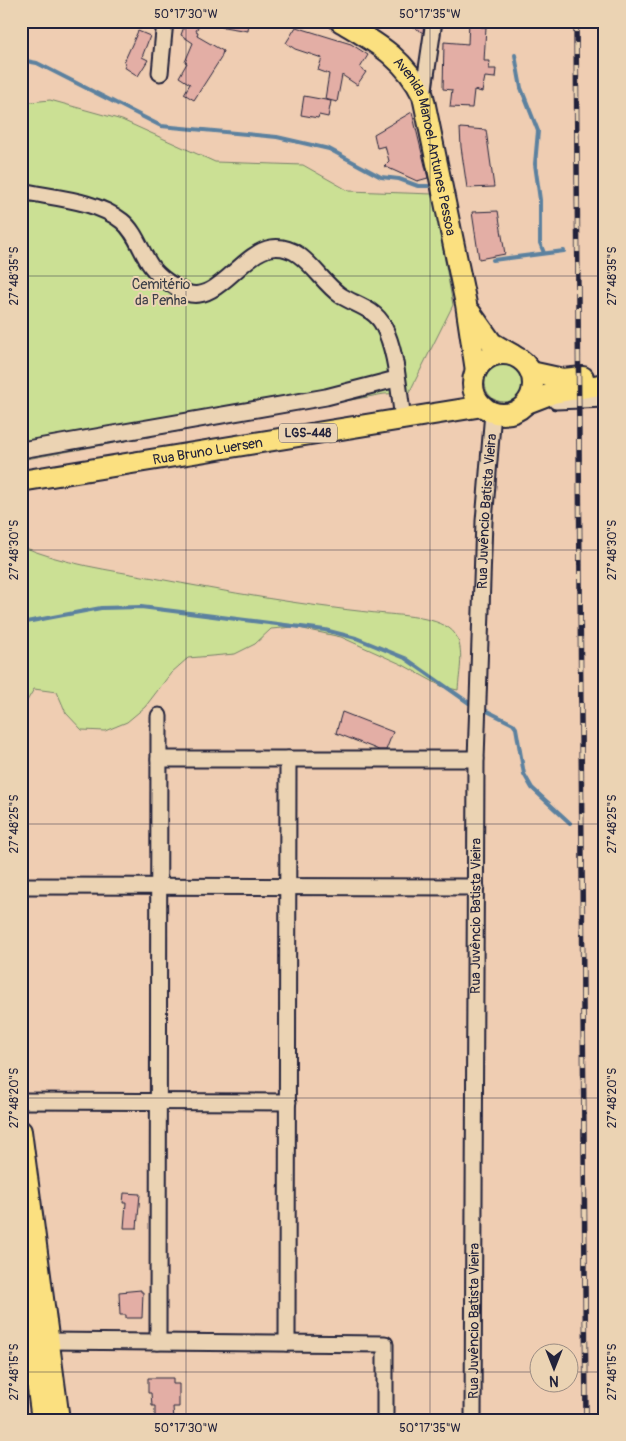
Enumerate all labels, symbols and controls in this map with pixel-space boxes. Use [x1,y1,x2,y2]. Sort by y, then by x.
text: 50°17'30"W [154,7,218,22]
text: 50°17'35"W [399,7,461,22]
street label: Avenida Manoel Antunes Pessoa [390,53,460,237]
text: 27°48'35"S [7,247,22,305]
text: 27°48'35"S [605,247,620,305]
park label: Cemitério da Penha [132,276,191,309]
road number: LGS-448 [279,423,337,442]
street label: Rua Bruno Luersen [151,433,264,468]
street label: Rua Juvêncio Batista Vieira [473,433,500,589]
text: 27°48'30"S [7,520,22,580]
text: 27°48'30"S [605,520,620,580]
text: 27°48'25"S [7,795,22,853]
text: 27°48'25"S [605,795,620,853]
street label: Rua Juvêncio Batista Vieira [466,838,484,994]
text: 27°48'20"S [7,1068,22,1128]
text: 27°48'20"S [605,1068,620,1128]
street label: Rua Juvêncio Batista Vieira [465,1243,482,1399]
text: 27°48'15"S [7,1344,22,1400]
north arrow [528,1344,578,1394]
text: 27°48'15"S [605,1344,620,1400]
text: N [549,1372,559,1389]
text: 50°17'30"W [154,1421,218,1436]
text: 50°17'35"W [399,1421,461,1436]

